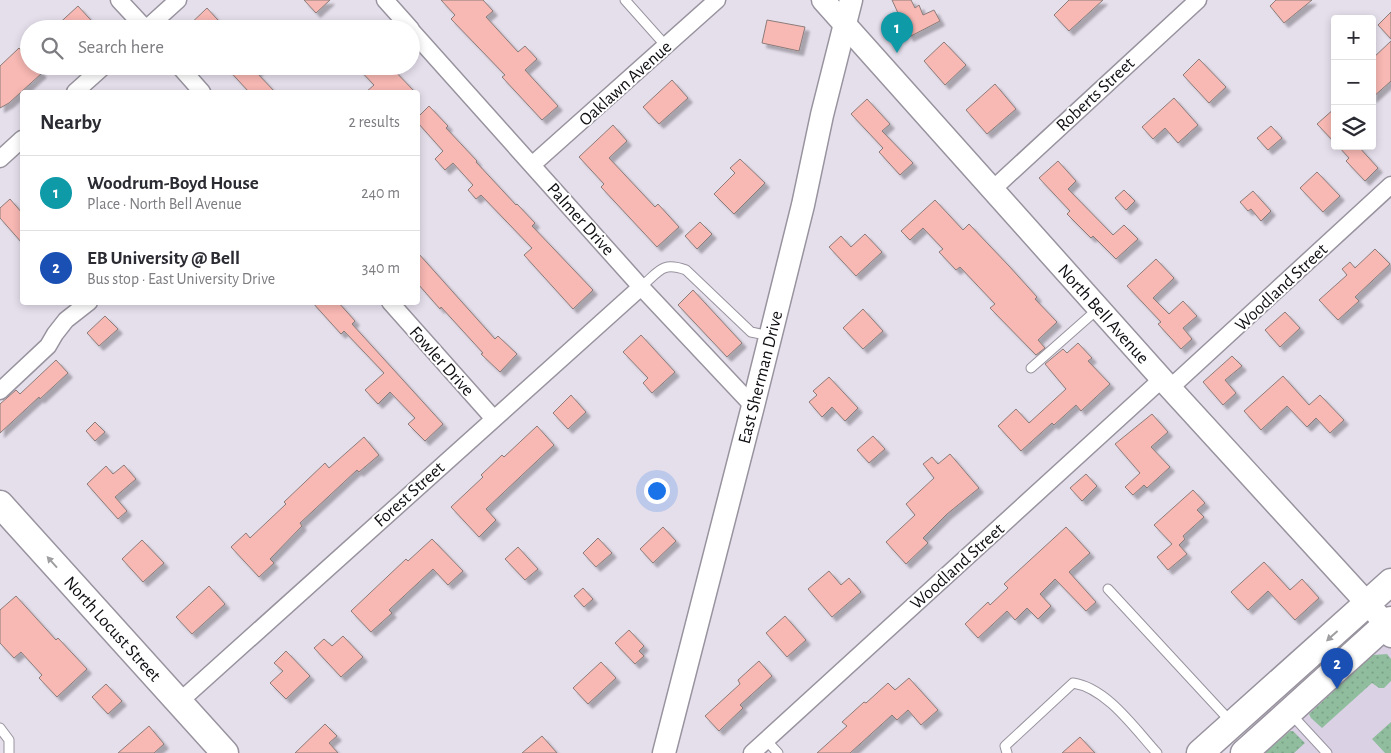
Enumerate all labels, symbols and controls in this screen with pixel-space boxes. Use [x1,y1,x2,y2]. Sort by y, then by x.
pin: 1 [881,12,913,53]
map controls [1331,15,1376,150]
button: + [1331,15,1376,60]
search box [20,20,420,75]
icon: search [38,34,66,62]
text: Search here [78,38,164,57]
street label: Oaklawn Avenue [576,38,675,130]
street label: Roberts Street [1053,54,1138,135]
button: − [1331,60,1376,105]
button: layers [1331,105,1376,150]
text: Nearby [40,112,101,133]
text: 2 results [348,114,400,130]
text: Woodrum-Boyd House [87,174,259,193]
street label: Palmer Drive [543,180,617,259]
text: 1 [53,185,59,201]
text: 240 m [361,185,400,201]
text: Place · North Bell Avenue [87,196,242,212]
street label: Woodland Street [1232,240,1331,335]
text: EB University @ Bell [87,249,240,268]
text: 2 [52,260,60,276]
text: 340 m [362,260,400,276]
street label: North Bell Avenue [1054,261,1152,368]
text: Bus stop · East University Drive [87,271,275,287]
street label: East Sherman Drive [736,309,786,446]
street label: Fowler Drive [406,323,477,400]
street label: Forest Street [371,459,448,531]
your location [644,478,670,504]
street label: Woodland Street [907,520,1008,613]
one-way arrow [47,556,58,569]
street label: North Locust Street [60,573,164,685]
one-way arrow [1325,631,1338,642]
pin: 2 [1321,648,1353,689]

